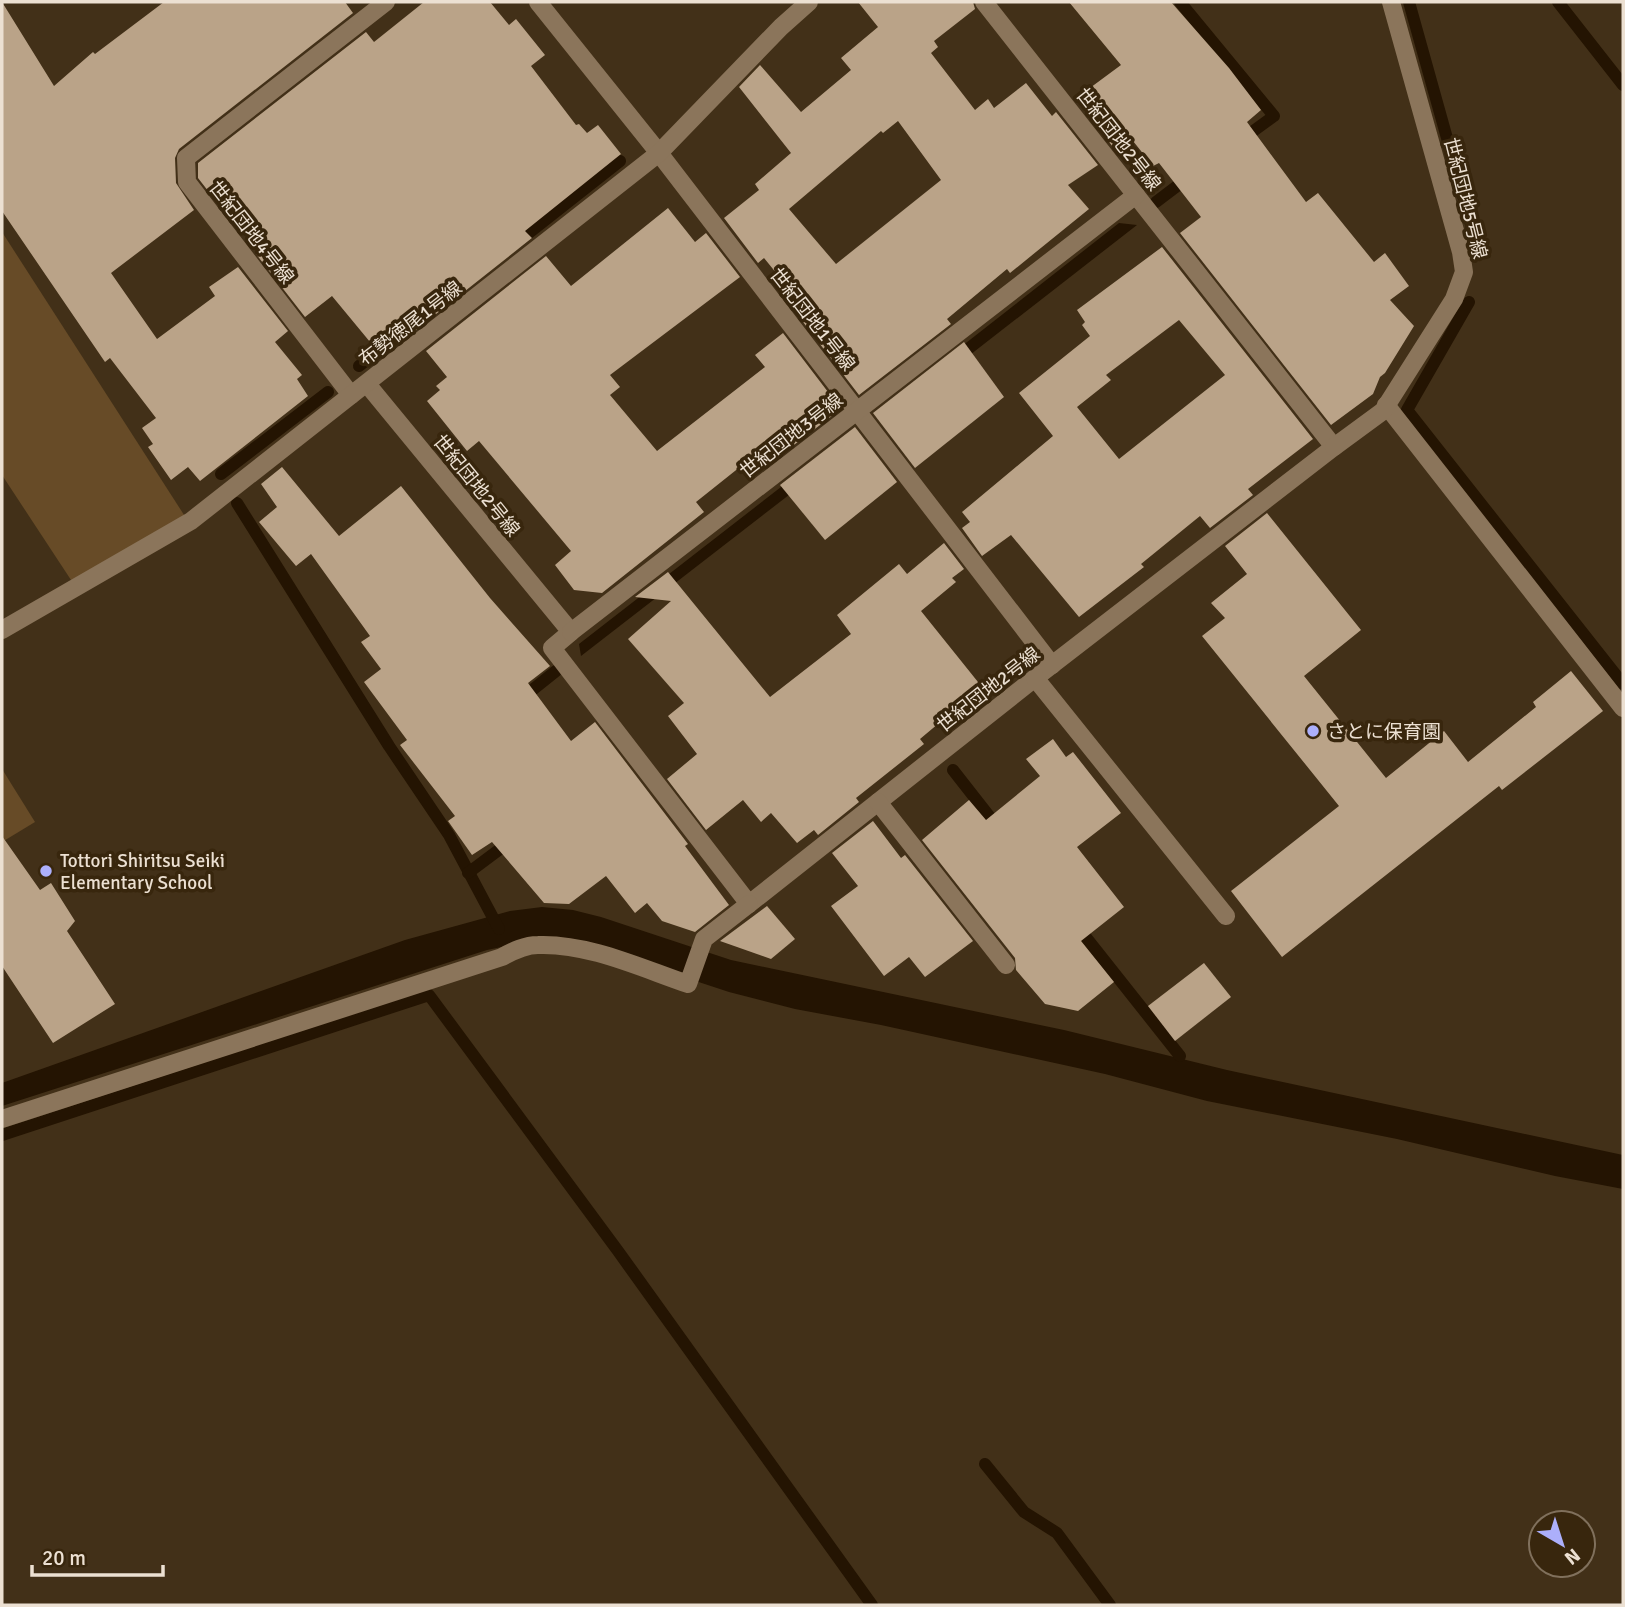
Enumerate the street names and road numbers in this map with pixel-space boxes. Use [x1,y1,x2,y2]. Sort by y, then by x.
street label: 世紀団地2号線 [1071,83,1166,196]
street label: 世紀団地5号線 [1438,135,1492,261]
street label: 世紀団地4号線 [204,176,299,289]
street label: 世紀団地1号線 [765,263,860,376]
street label: 布勢徳尾1号線 [354,276,467,371]
street label: 世紀団地3号線 [735,388,848,483]
street label: 世紀団地2号線 [428,430,525,541]
street label: 世紀団地2号線 [932,642,1045,737]

